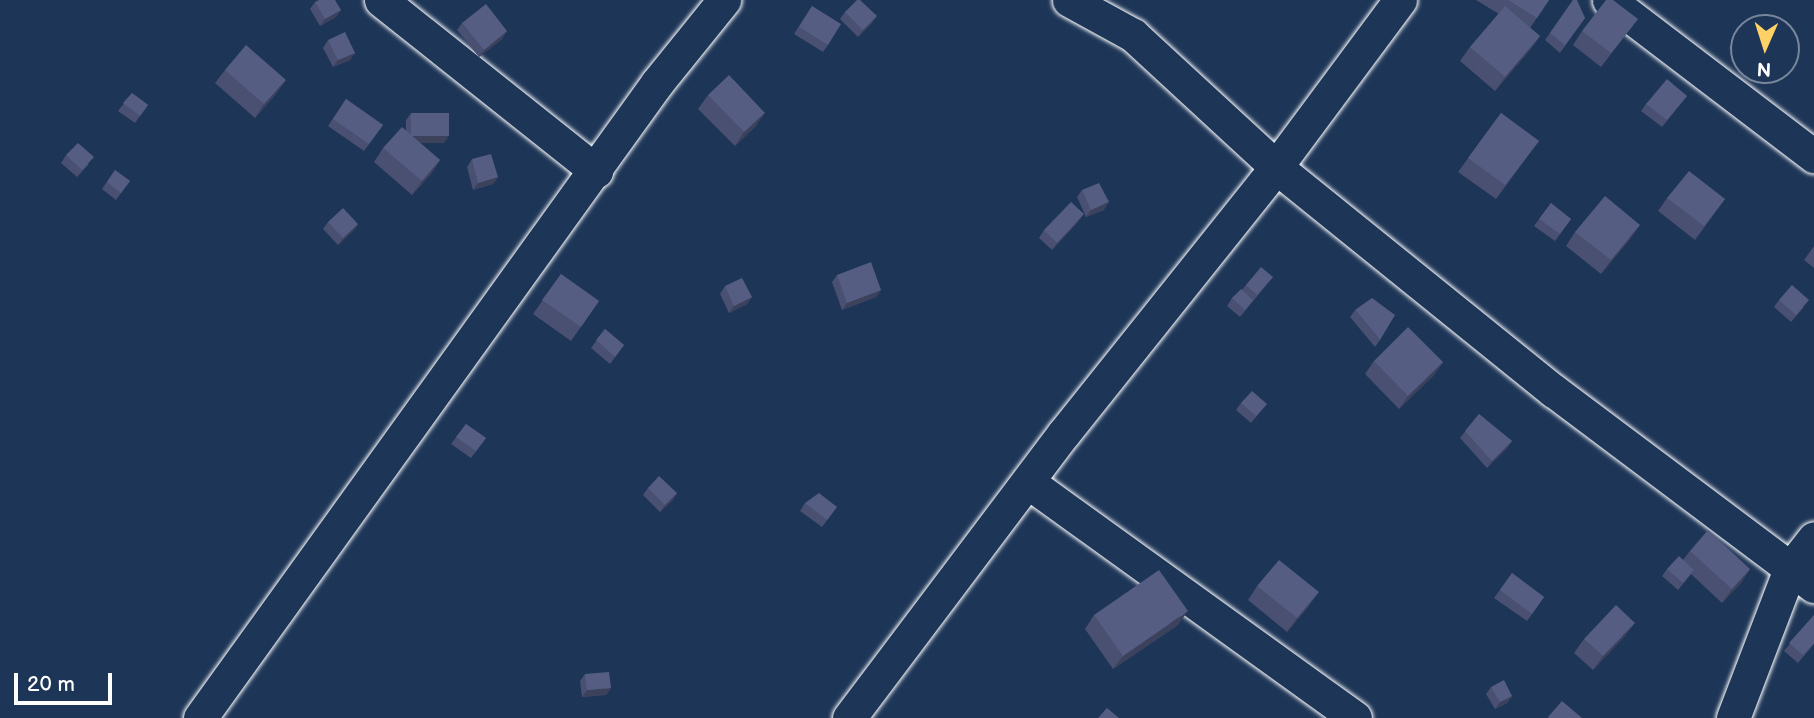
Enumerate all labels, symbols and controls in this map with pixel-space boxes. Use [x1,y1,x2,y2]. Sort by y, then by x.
north arrow [1730,14,1800,84]
text: N [1756,57,1772,80]
scale bar [18,658,116,702]
text: 20 m [27,672,75,697]

